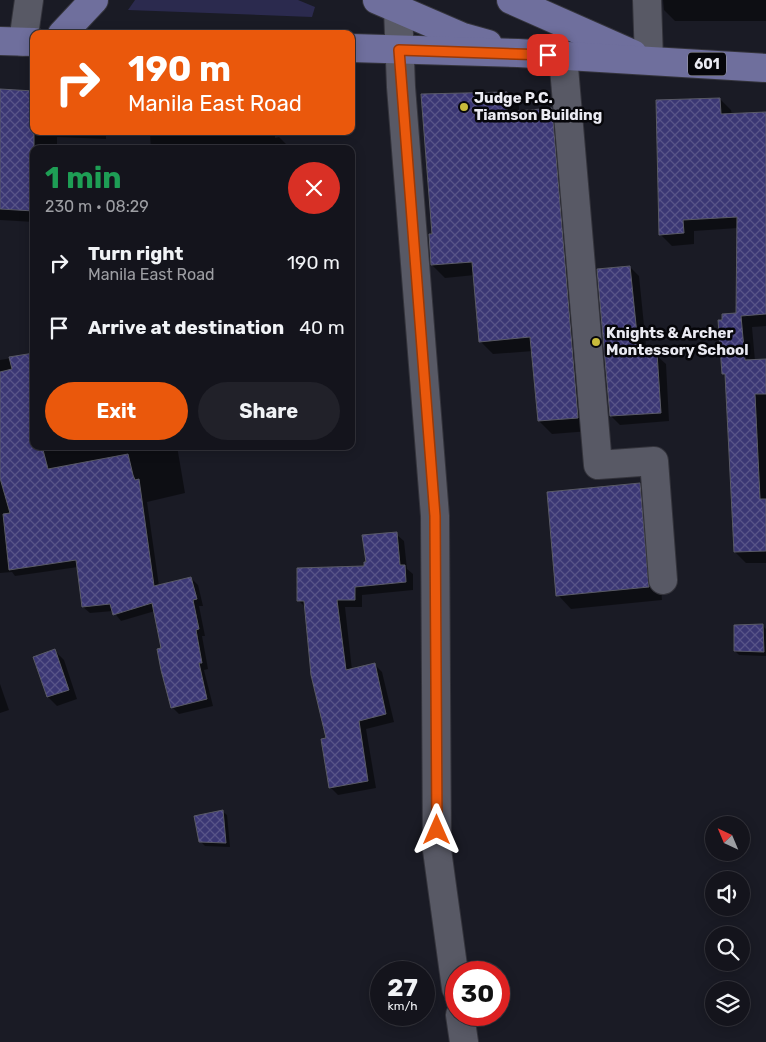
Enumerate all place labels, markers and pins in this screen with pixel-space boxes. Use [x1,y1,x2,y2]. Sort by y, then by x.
pin [527,34,569,76]
place label: Judge P.C. Tiamson Building [474,89,602,124]
marker: Judge P.C. Tiamson Building [458,101,470,113]
place label: Knights & Archer Montessory School [606,324,749,359]
marker: Knights & Archer Montessory School [590,336,602,348]

